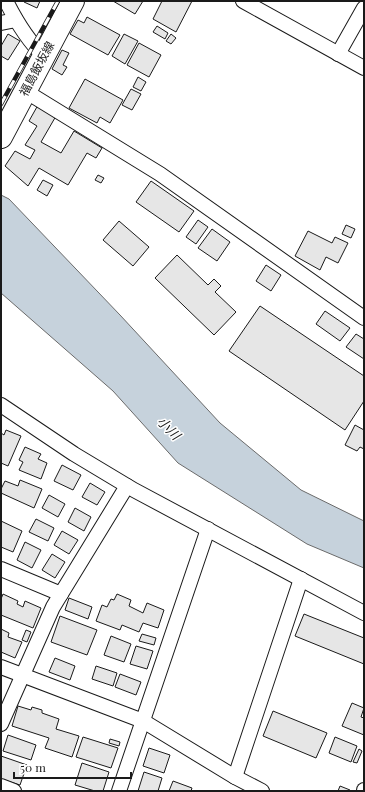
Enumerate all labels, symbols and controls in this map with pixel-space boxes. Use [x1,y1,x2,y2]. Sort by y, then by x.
street label: 福島飯坂線 [15,38,57,99]
water label: 小川 [154,412,186,444]
scale bar [14,754,131,780]
text: 50 m [20,759,46,775]

